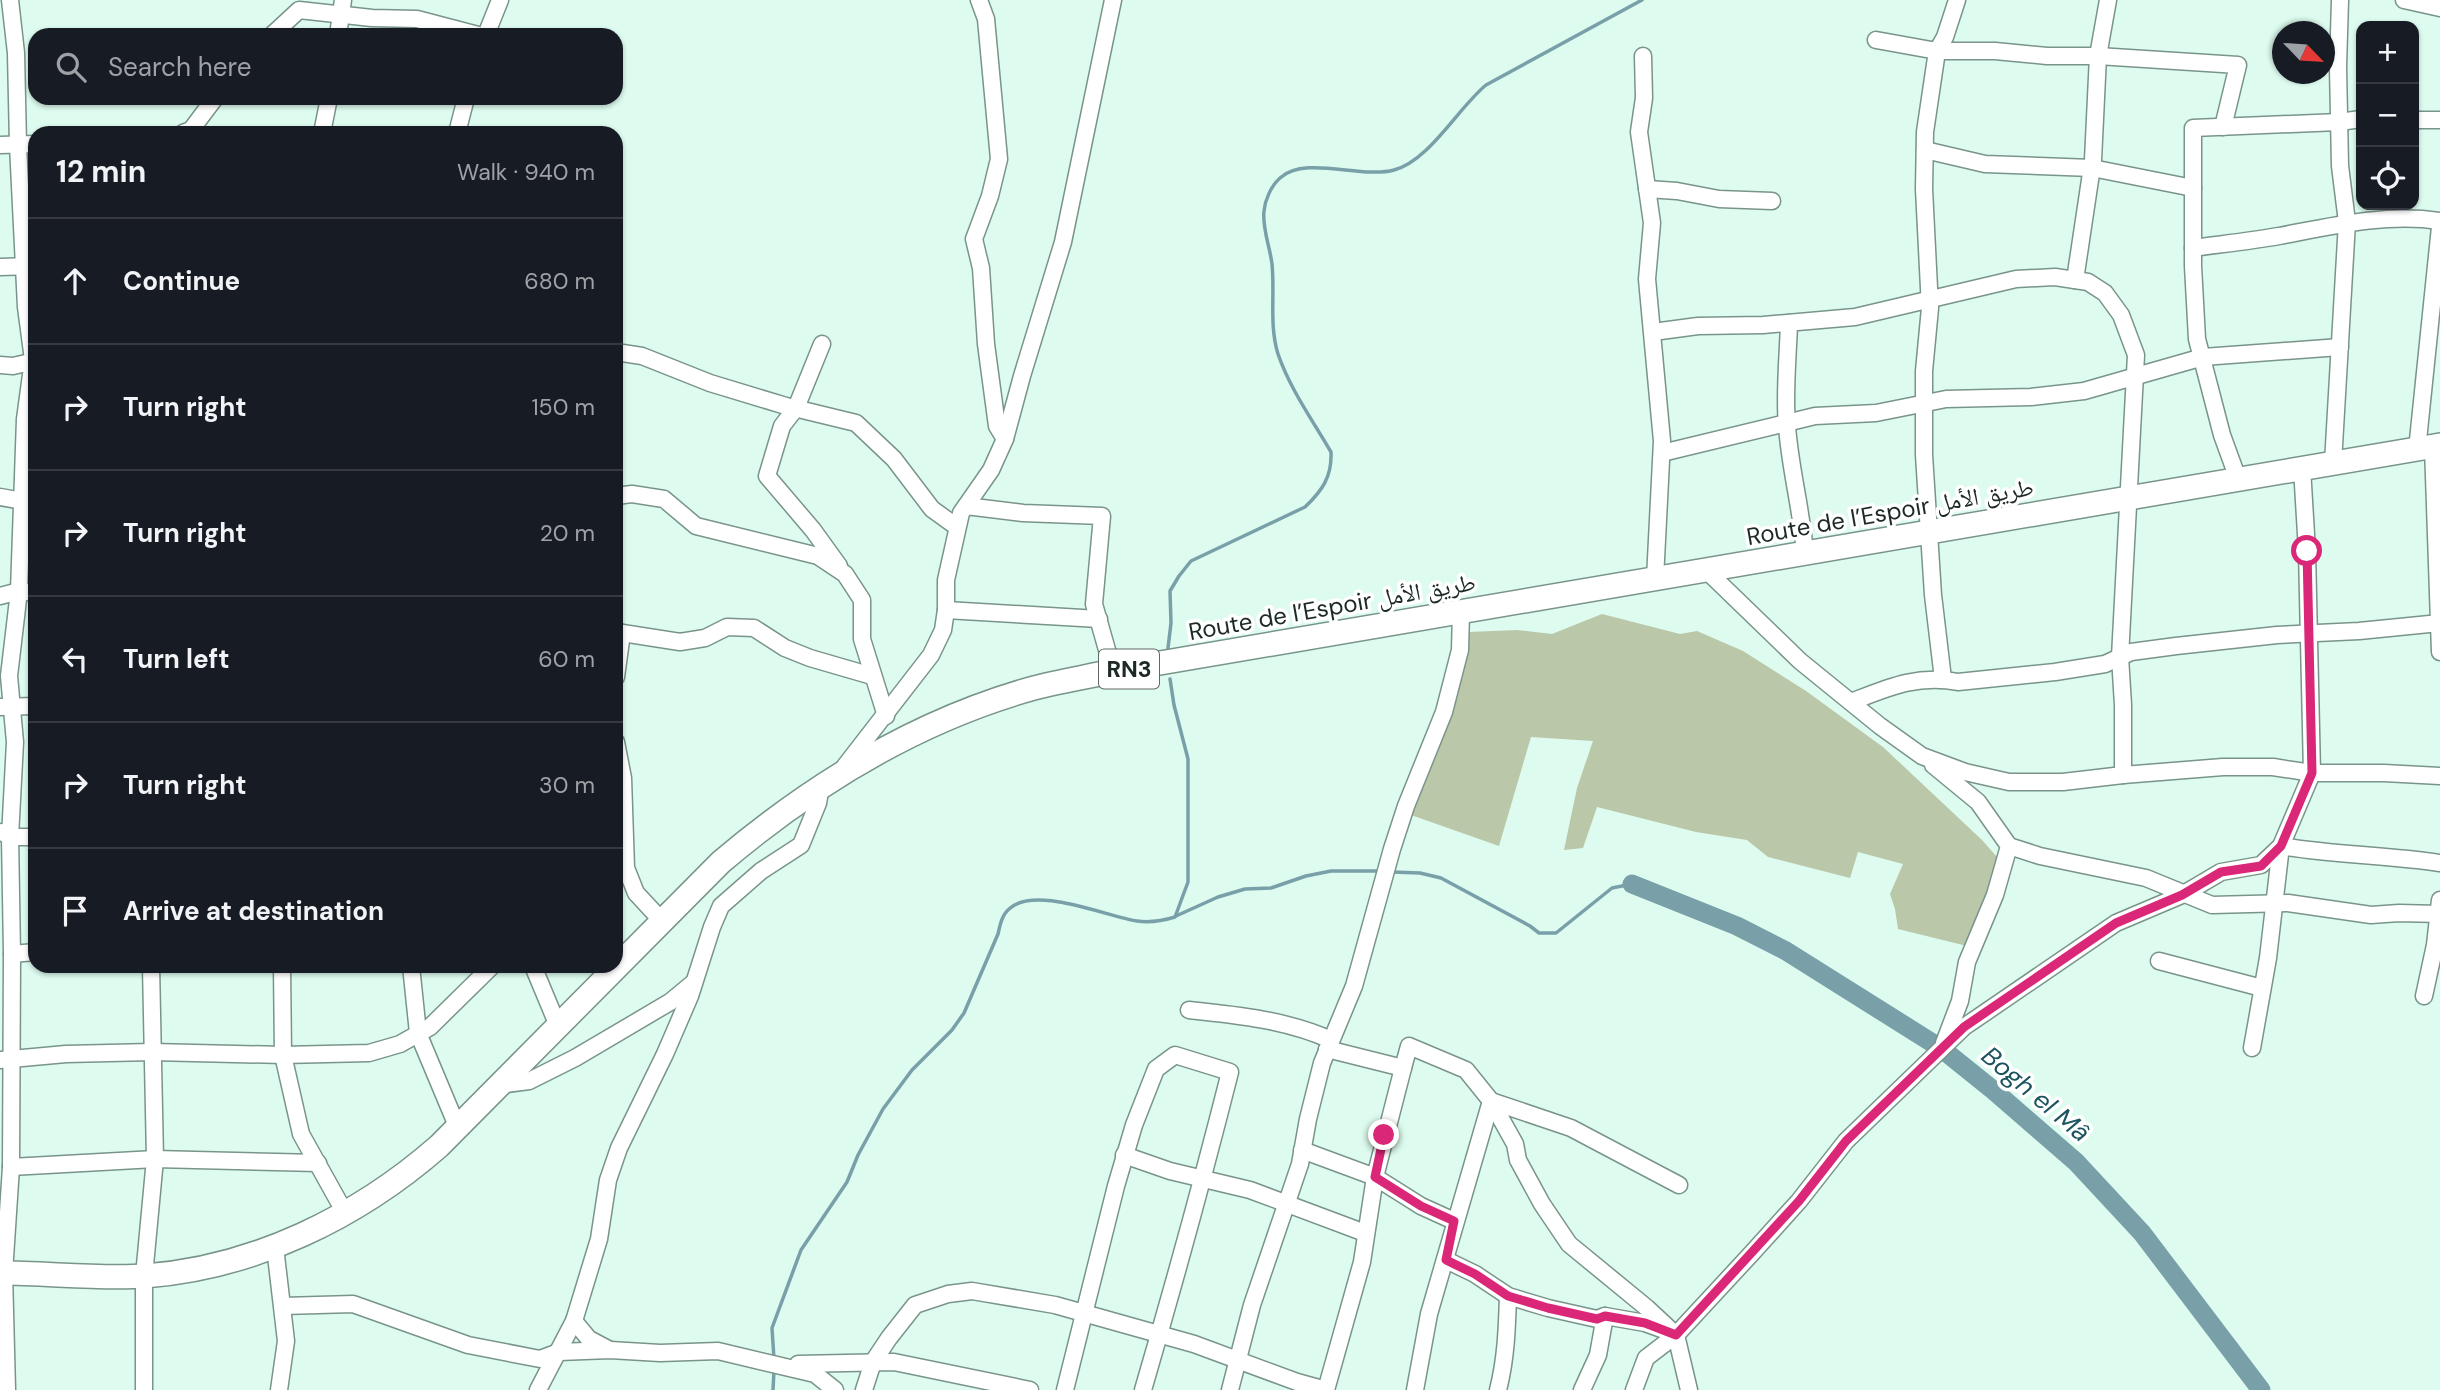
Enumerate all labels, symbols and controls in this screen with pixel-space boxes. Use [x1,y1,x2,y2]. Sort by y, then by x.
north arrow [2272,21,2335,84]
map controls [2356,21,2419,210]
button: + [2356,21,2419,84]
search box [28,28,623,105]
icon: search [52,48,90,86]
text: Search here [108,50,251,84]
button: − [2356,84,2419,147]
button: locate [2356,147,2419,210]
text: 12 min [56,152,146,191]
text: Walk · 940 m [457,157,595,187]
icon: ahead [56,262,94,300]
text: Continue [123,264,240,298]
text: 680 m [524,266,595,296]
icon: right [56,388,94,426]
text: Turn right [123,390,247,424]
text: 150 m [531,392,595,422]
street label: Route de l’Espoir طريق الأمل [1744,471,2036,552]
icon: right [56,514,94,552]
text: Turn right [123,516,247,550]
text: 20 m [540,518,595,548]
route start [2291,535,2322,566]
street label: Route de l’Espoir طريق الأمل [1186,566,1478,647]
icon: left [56,640,94,678]
text: Turn left [123,642,230,676]
text: 60 m [538,644,595,674]
road number: RN3 [1099,650,1159,688]
icon: right [56,766,94,804]
text: Turn right [123,768,247,802]
text: 30 m [539,770,595,800]
icon: arrive [56,892,94,930]
text: Arrive at destination [123,894,384,928]
water label: Bogh el Mâ [1975,1039,2097,1149]
route end [1368,1119,1399,1150]

